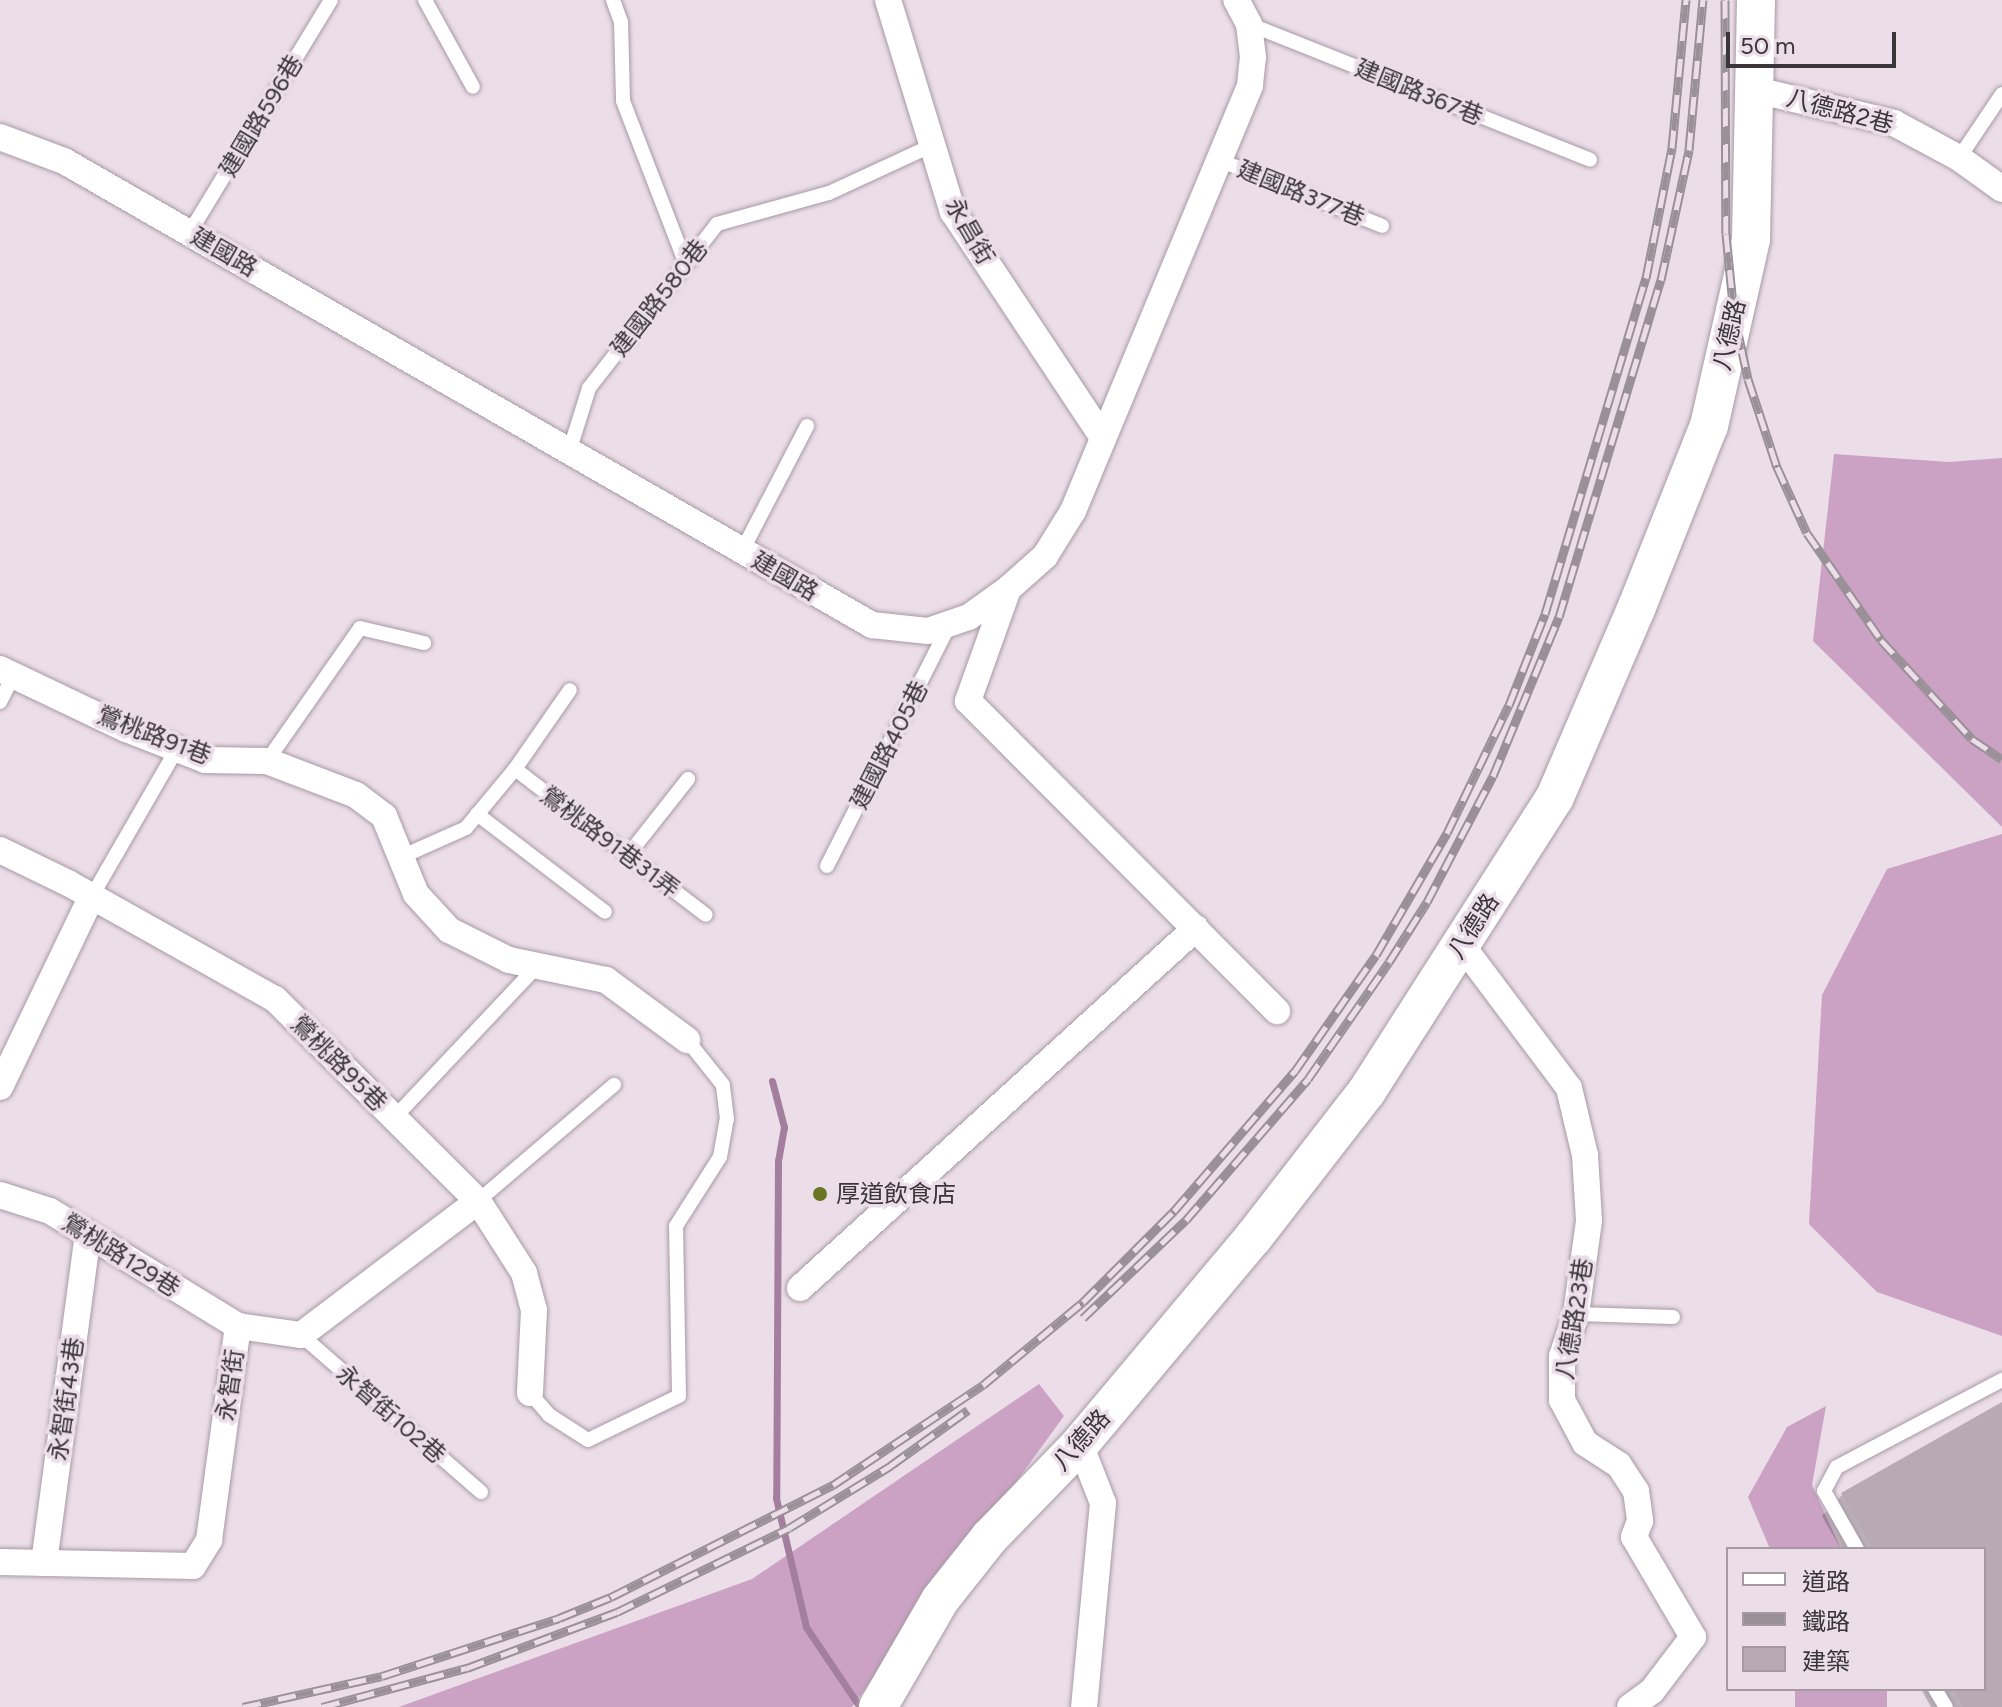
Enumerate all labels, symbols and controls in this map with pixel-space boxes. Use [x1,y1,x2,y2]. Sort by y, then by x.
scale bar [1730,16,1900,66]
text: 50 m [1740,31,1796,60]
street label: 建國路596巷 [213,50,309,182]
street label: 建國路367巷 [1351,53,1487,131]
street label: 八德路2巷 [1783,83,1897,139]
street label: 建國路377巷 [1233,154,1369,232]
street label: 永昌街 [940,193,1000,269]
street label: 建國路 [186,222,262,282]
street label: 建國路580巷 [605,234,713,362]
street label: 八德路 [1707,297,1751,373]
street label: 建國路 [747,546,823,606]
street label: 建國路405巷 [844,676,934,814]
street label: 鶯桃路91巷 [93,700,215,770]
street label: 鶯桃路91巷31弄 [535,780,685,904]
street label: 八德路 [1441,888,1505,964]
street label: 鶯桃路95巷 [285,1009,393,1117]
place label: 厚道飲食店 [836,1180,956,1208]
marker: 厚道飲食店 [811,1185,829,1203]
street label: 鶯桃路129巷 [57,1208,185,1302]
street label: 八德路23巷 [1550,1256,1598,1382]
street label: 永智街43巷 [43,1336,89,1462]
street label: 永智街 [211,1347,249,1423]
street label: 永智街102巷 [331,1359,451,1469]
street label: 八德路 [1046,1404,1116,1476]
legend [1726,1547,1986,1691]
text: 道路 [1802,1567,1850,1596]
text: 鐵路 [1802,1607,1850,1636]
text: 建築 [1802,1647,1850,1676]

